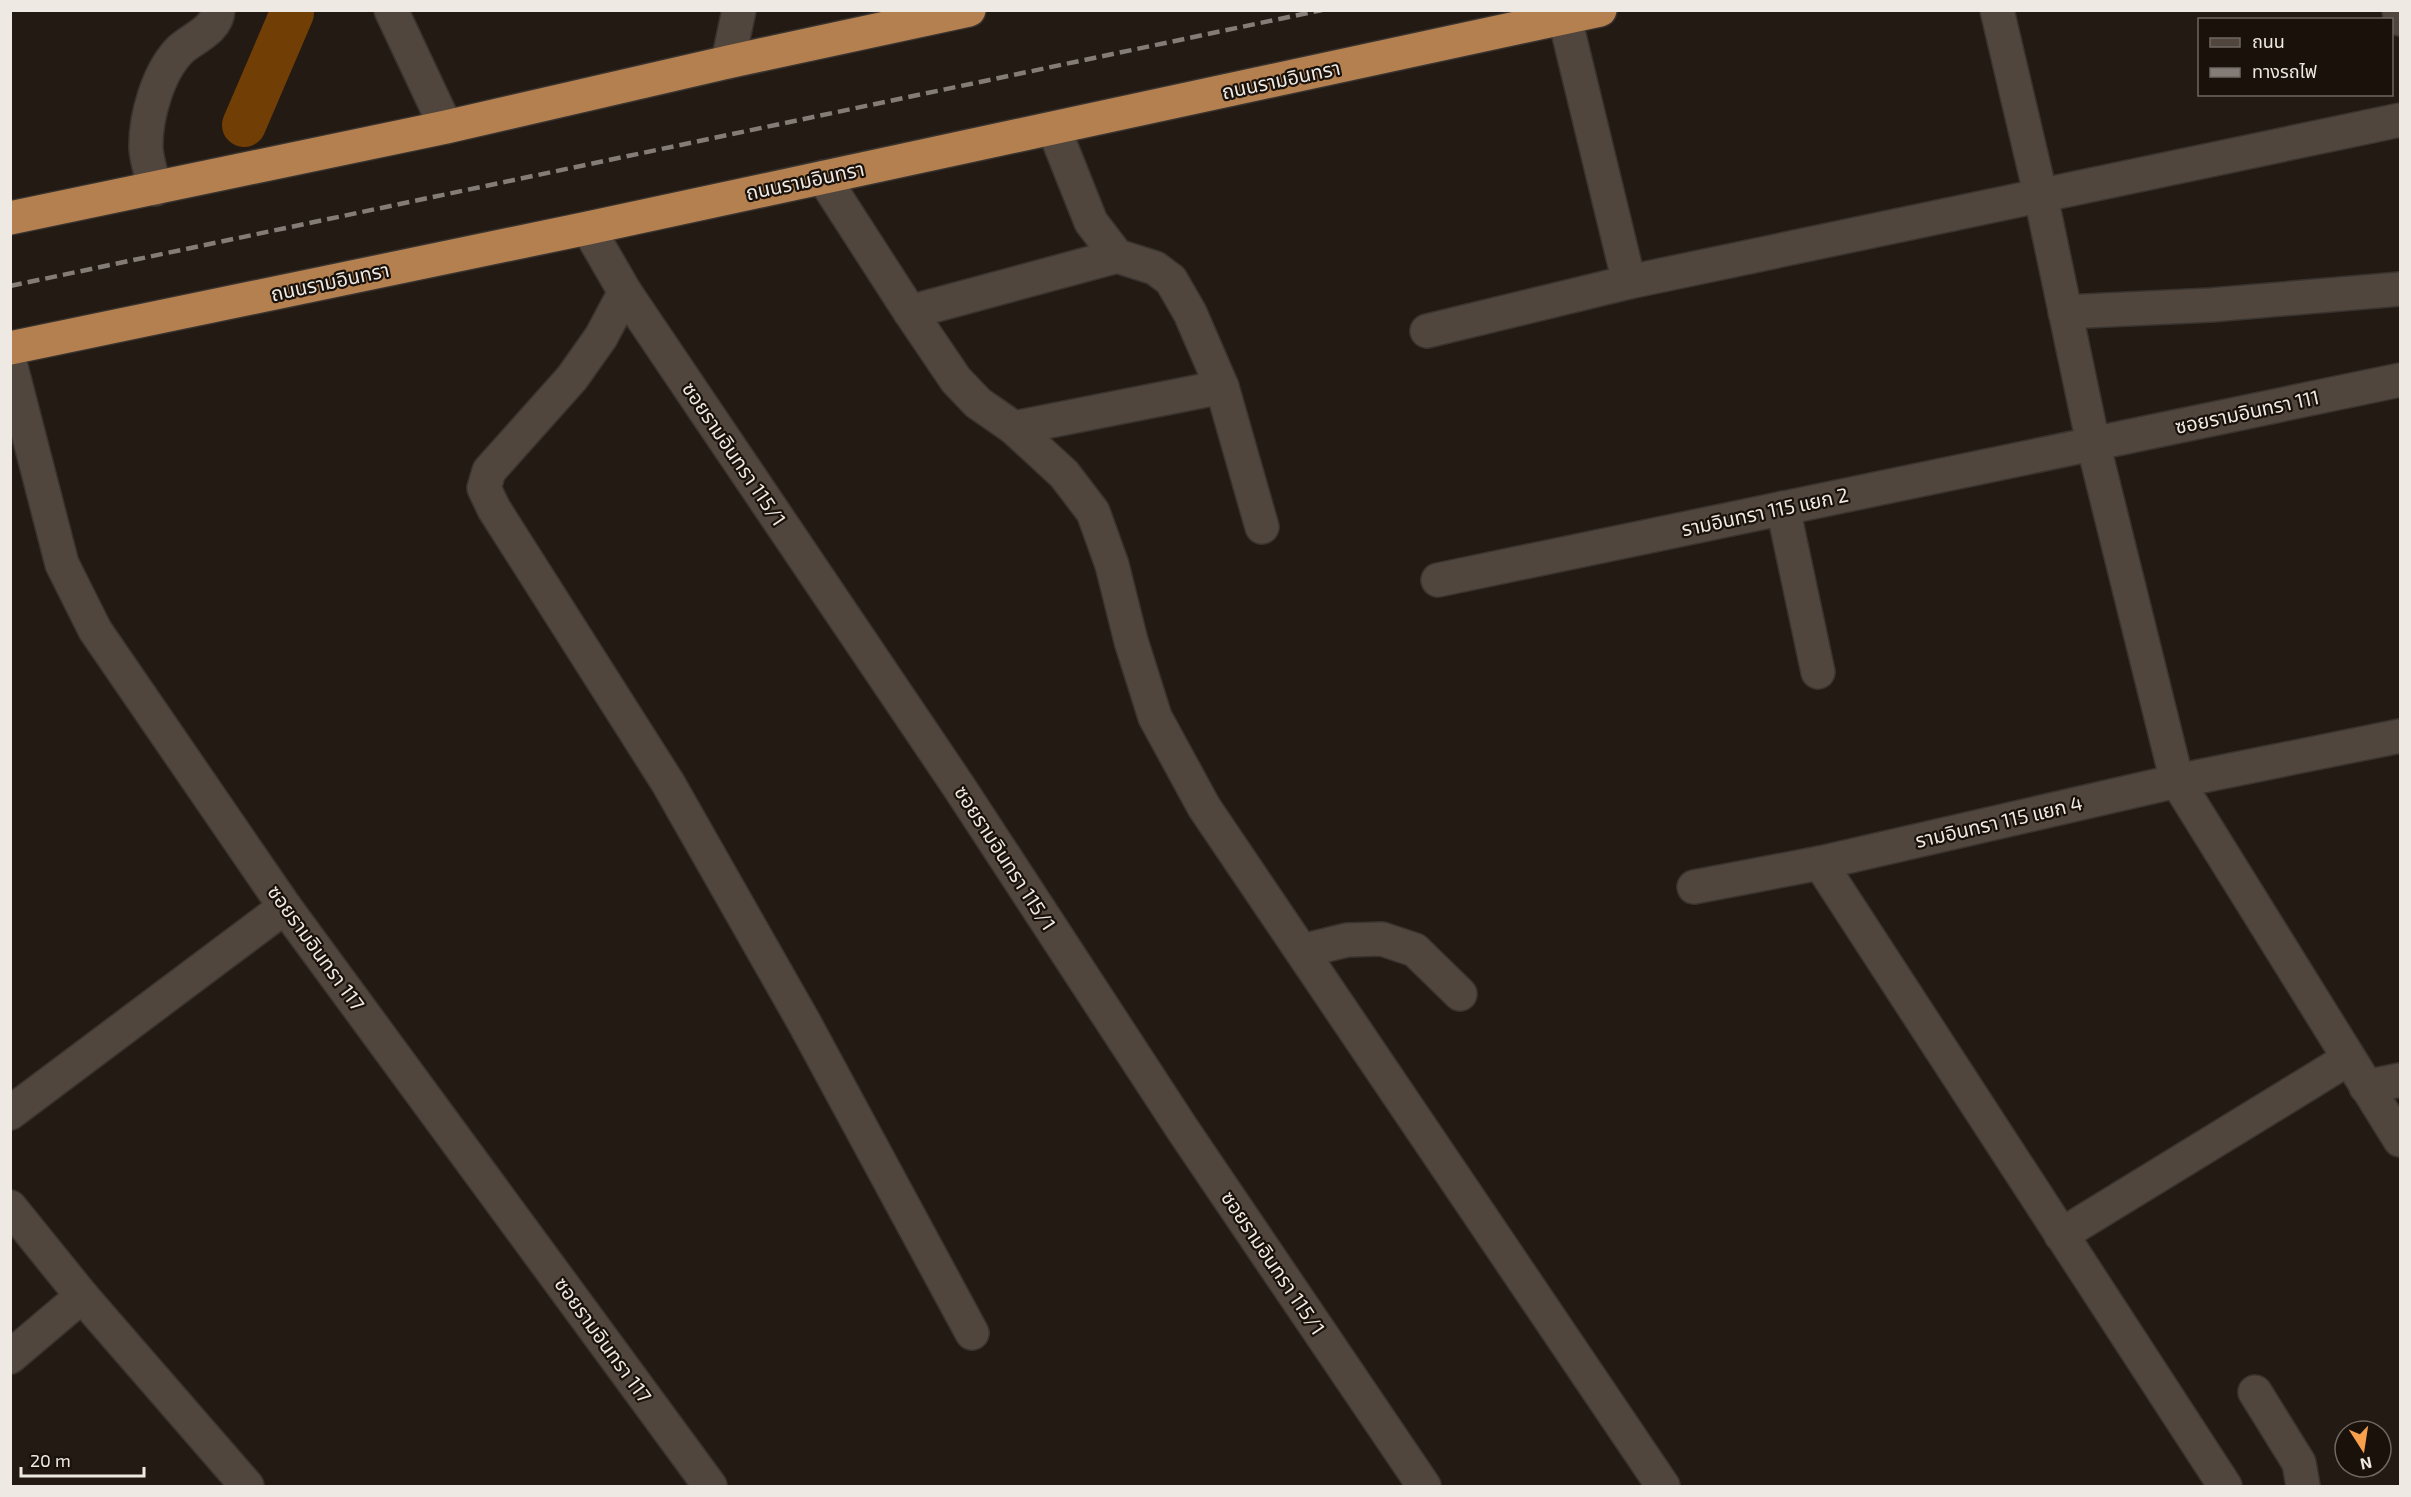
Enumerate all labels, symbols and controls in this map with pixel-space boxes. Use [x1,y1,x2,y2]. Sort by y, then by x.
legend [2198,18,2393,96]
text: ถนน [2252,30,2285,52]
street label: ถนนรามอินทรา [1219,55,1342,103]
text: ทางรถไฟ [2252,60,2317,82]
street label: ถนนรามอินทรา [743,156,866,204]
street label: ถนนรามอินทรา [268,257,391,305]
street label: ซอยรามอินทรา 115/1 [678,377,792,530]
street label: ซอยรามอินทรา 111 [2173,384,2321,438]
street label: รามอินทรา 115 แยก 2 [1679,482,1850,540]
street label: ซอยรามอินทรา 115/1 [950,781,1062,934]
street label: รามอินทรา 115 แยก 4 [1913,790,2085,852]
street label: ซอยรามอินทรา 117 [263,880,370,1015]
street label: ซอยรามอินทรา 115/1 [1217,1186,1331,1339]
street label: ซอยรามอินทรา 117 [550,1272,657,1407]
north arrow [2333,1419,2393,1479]
scale bar [21,1440,144,1478]
text: 20 m [30,1449,71,1471]
text: N [2359,1454,2374,1475]

